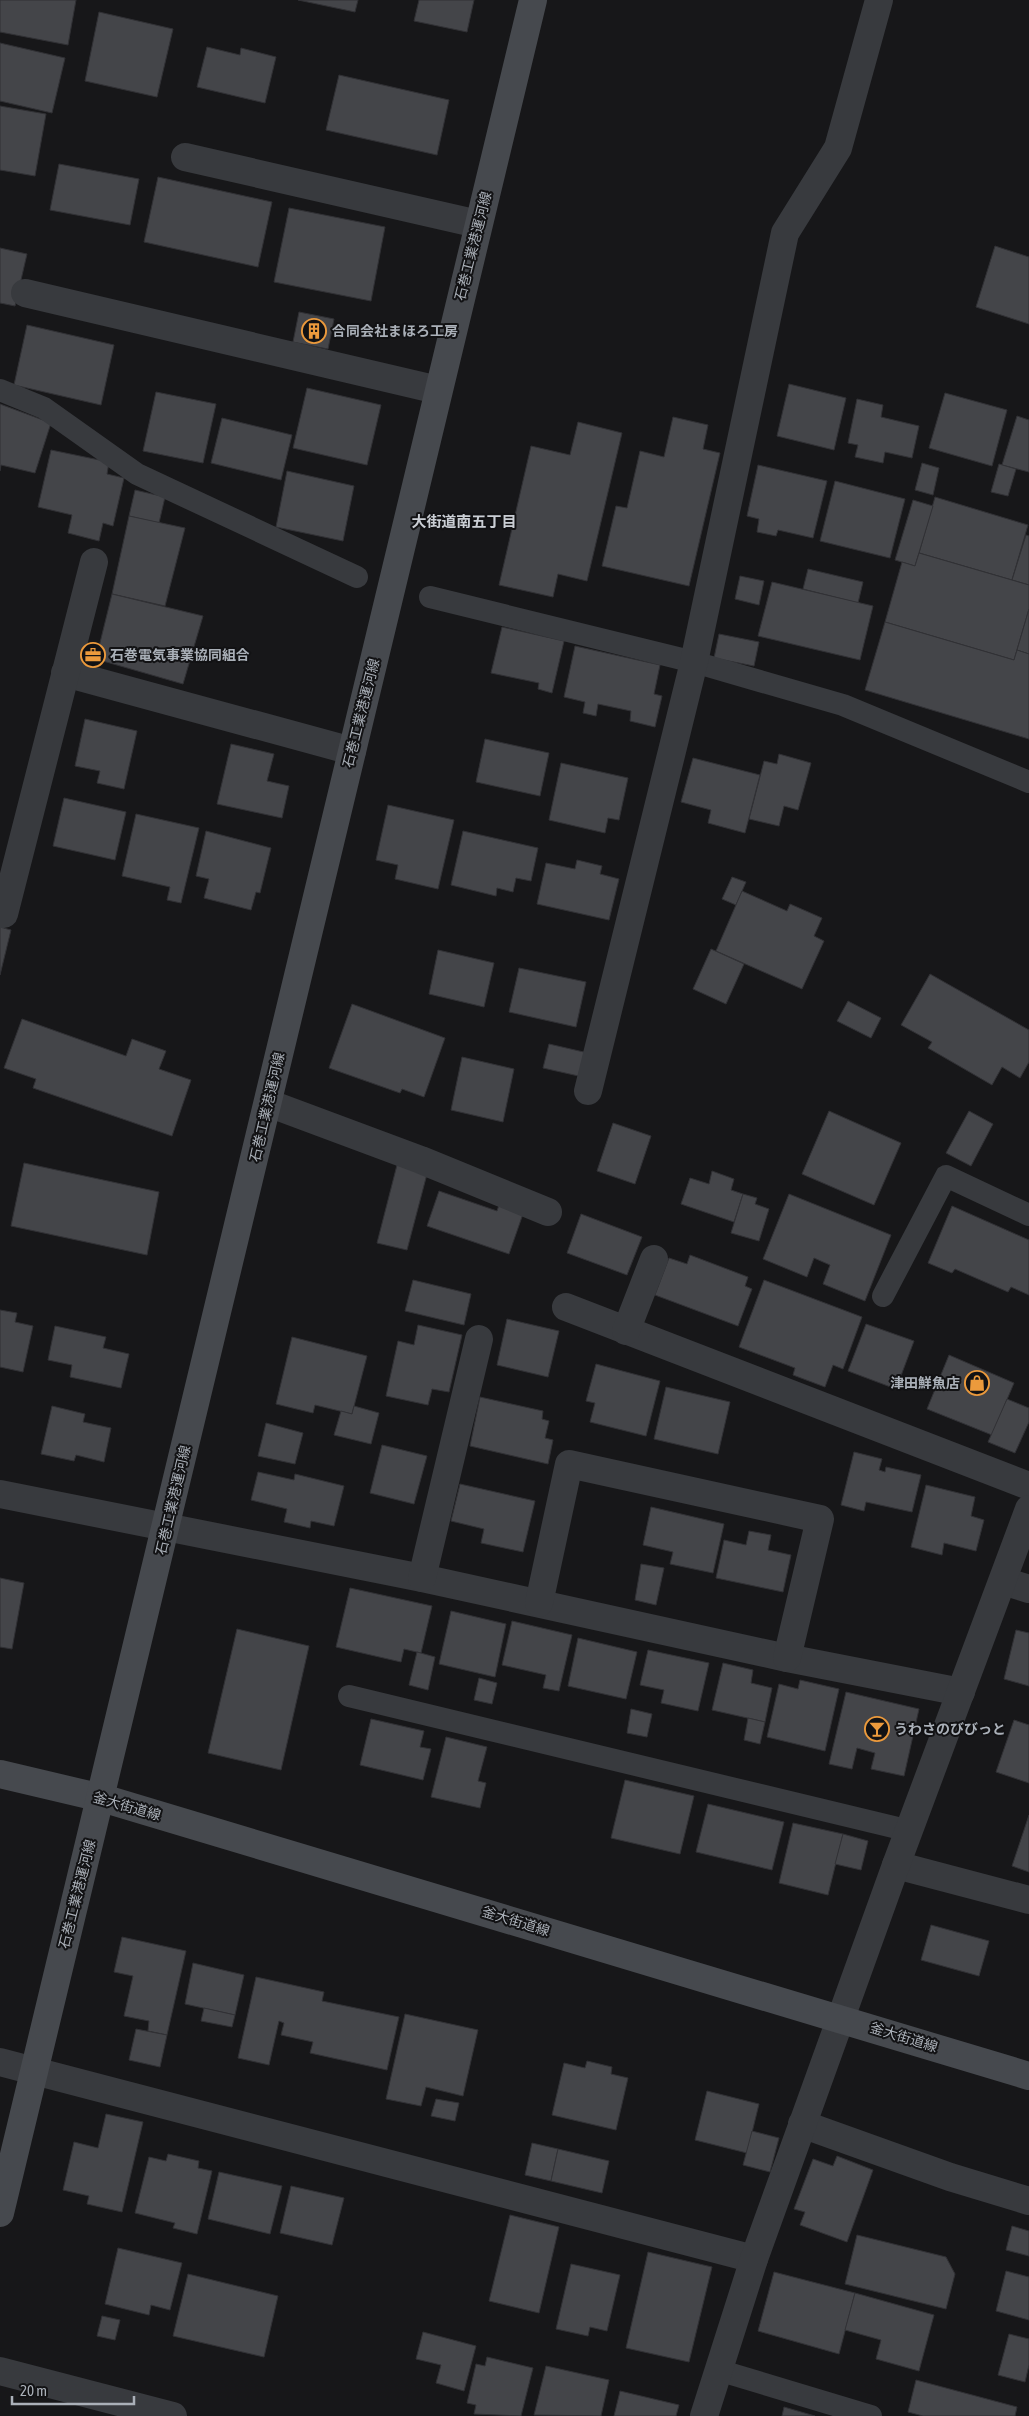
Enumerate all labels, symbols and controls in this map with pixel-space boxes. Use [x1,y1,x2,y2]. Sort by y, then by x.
street label: 石巻工業港運河線 [452,190,494,302]
building icon: 合同会社まほろ工房 [301,318,327,344]
place label: 合同会社まほろ工房 [332,323,458,339]
district label: 大街道南五丁目 [411,513,517,530]
office icon: 石巻電気事業協同組合 [80,642,106,668]
place label: 石巻電気事業協同組合 [110,647,250,663]
street label: 石巻工業港運河線 [340,657,382,769]
street label: 石巻工業港運河線 [247,1051,287,1163]
shop icon: 津田鮮魚店 [964,1370,990,1396]
place label: 津田鮮魚店 [890,1375,960,1391]
street label: 石巻工業港運河線 [153,1444,193,1556]
bar icon: うわさのびびっと [864,1716,890,1742]
place label: うわさのびびっと [894,1721,1006,1737]
street label: 釜大街道線 [91,1789,163,1823]
street label: 石巻工業港運河線 [56,1838,98,1950]
street label: 釜大街道線 [480,1903,552,1939]
street label: 釜大街道線 [868,2019,940,2055]
scale bar [12,2374,135,2406]
text: 20 m [20,2382,47,2399]

